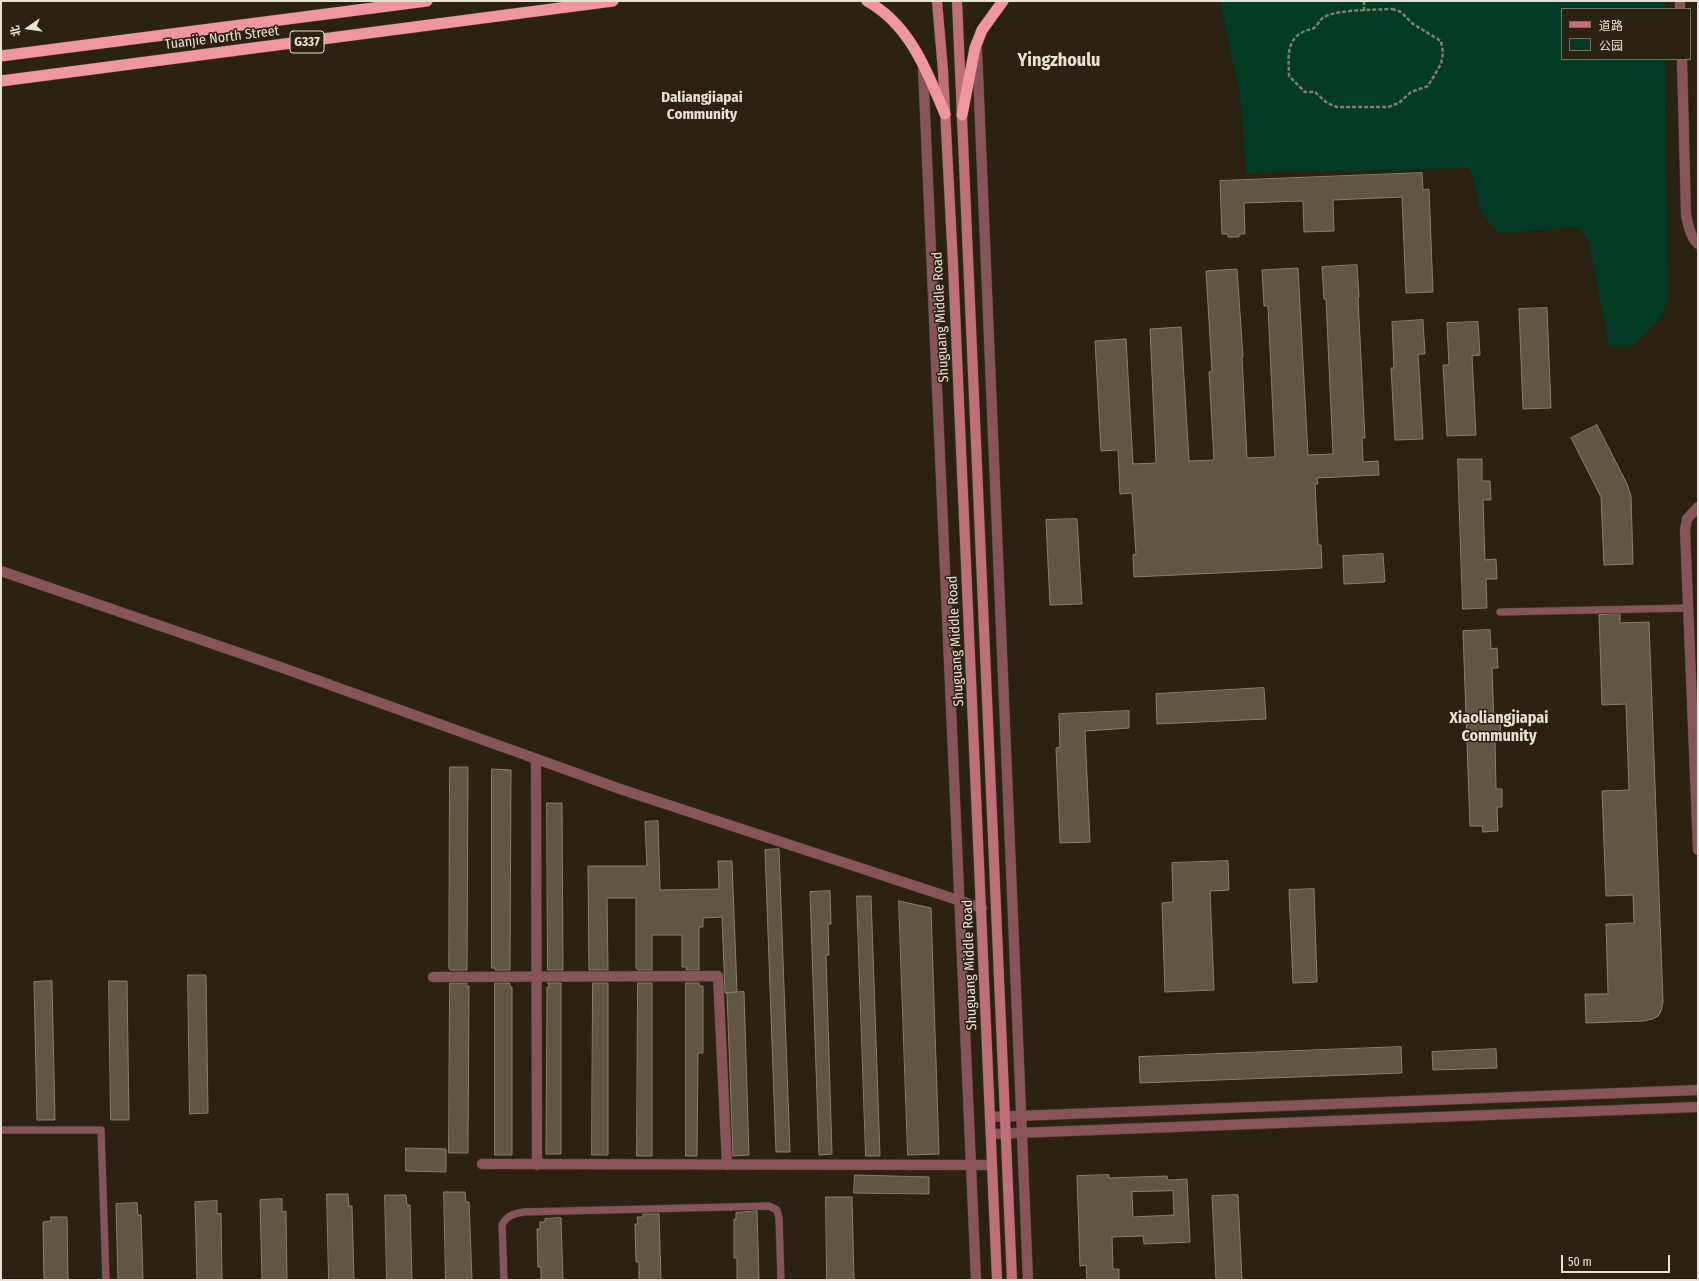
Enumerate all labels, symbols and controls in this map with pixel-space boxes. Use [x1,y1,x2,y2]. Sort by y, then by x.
north arrow [8,8,48,48]
legend [1561,8,1691,60]
text: 道路 [1599,19,1623,33]
street label: Tuanjie North Street [164,23,280,53]
text: 北 [8,24,23,38]
road number: G337 [290,31,324,53]
text: 公园 [1599,39,1623,53]
district label: Yingzhoulu [1018,50,1100,72]
district label: Daliangjiapai Community [661,89,743,124]
street label: Shuguang Middle Road [929,251,953,383]
street label: Shuguang Middle Road [944,575,968,707]
district label: Xiaoliangjiapai Community [1450,709,1548,747]
street label: Shuguang Middle Road [959,899,981,1031]
scale bar [1563,1247,1672,1273]
text: 50 m [1568,1255,1592,1269]

